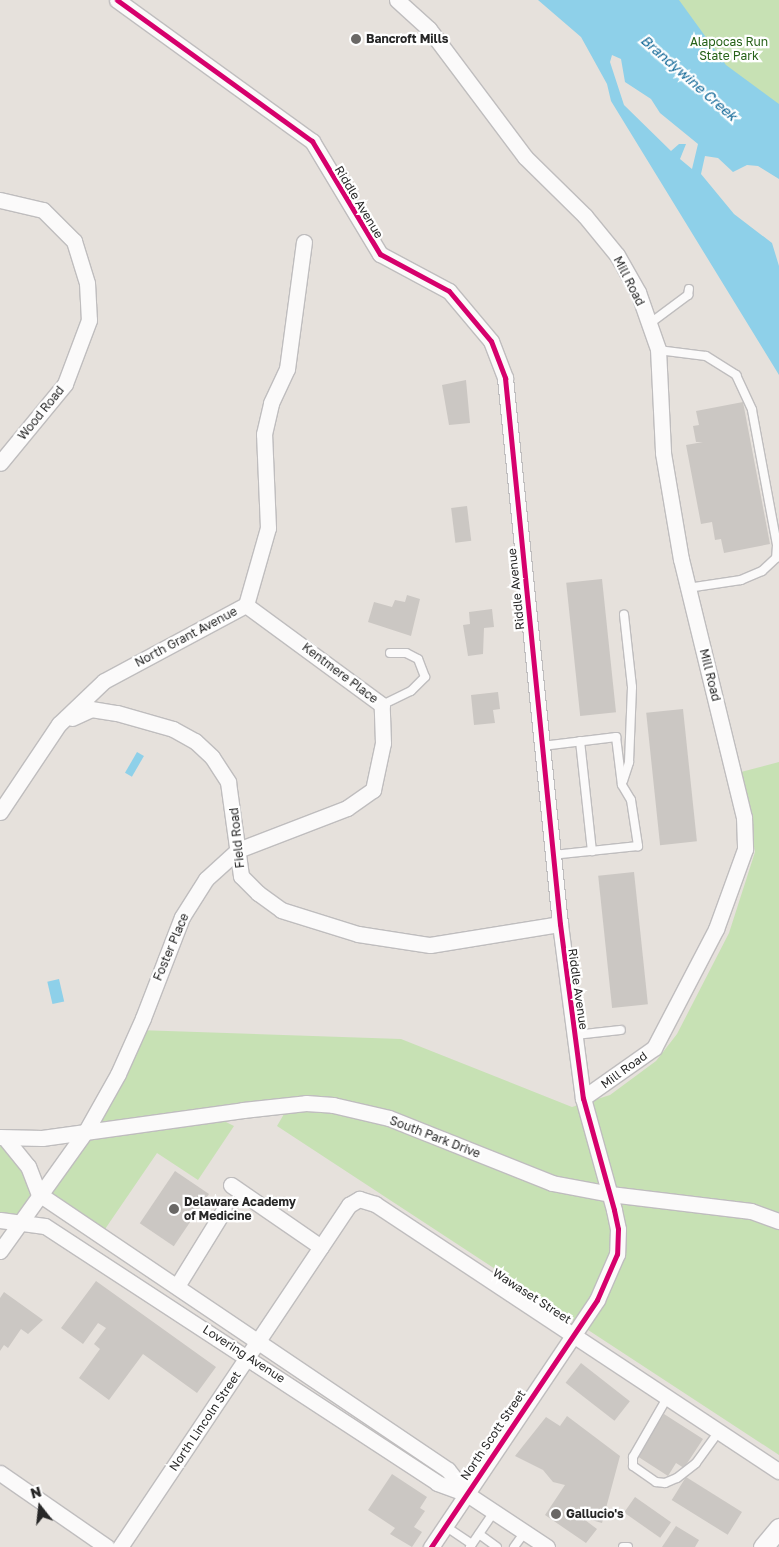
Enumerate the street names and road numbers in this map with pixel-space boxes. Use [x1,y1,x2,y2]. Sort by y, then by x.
street label: Riddle Avenue [332,163,386,241]
street label: Mill Road [610,254,648,308]
street label: Wood Road [15,383,67,443]
street label: Riddle Avenue [505,547,527,631]
street label: North Grant Avenue [132,604,240,670]
street label: Kentmere Place [299,640,381,706]
street label: Mill Road [697,647,723,703]
street label: Field Road [227,807,247,869]
street label: Foster Place [150,911,192,983]
street label: Riddle Avenue [565,947,591,1031]
street label: Mill Road [598,1048,650,1092]
street label: South Park Drive [388,1113,482,1161]
street label: Wawaset Street [490,1265,574,1327]
street label: Lovering Avenue [200,1322,288,1386]
street label: North Lincoln Street [166,1368,244,1474]
street label: North Scott Street [457,1387,529,1483]

